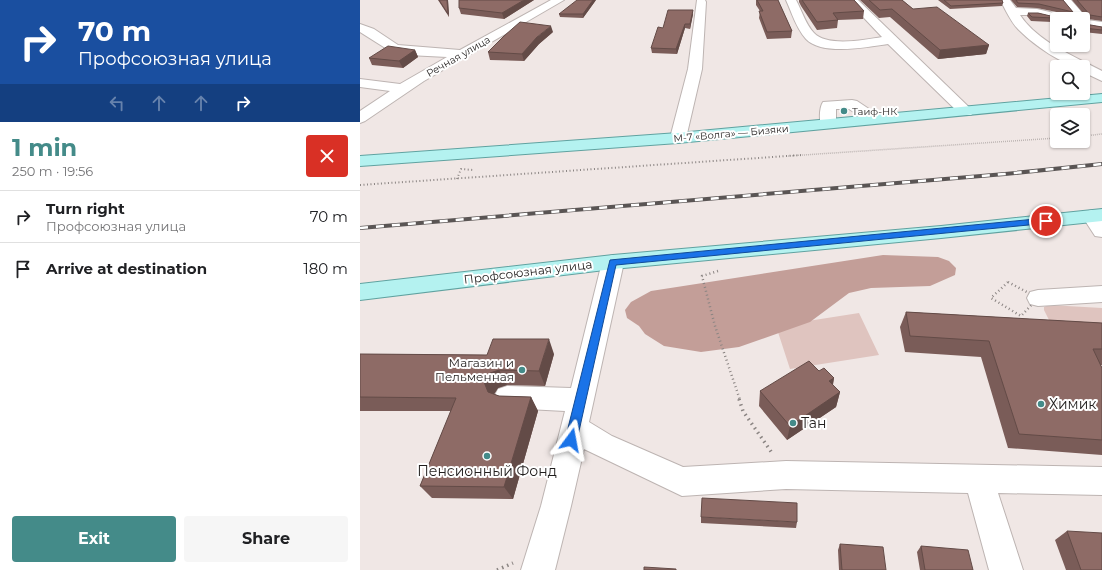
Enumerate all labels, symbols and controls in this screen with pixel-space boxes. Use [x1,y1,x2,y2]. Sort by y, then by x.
map controls [1050,12,1090,148]
button: sound [1050,12,1090,52]
text: 70 m [78,14,151,48]
icon: right [12,16,64,68]
street label: Речная улица [424,33,493,80]
text: Профсоюзная улица [78,48,272,70]
button: search [1050,60,1090,100]
icon: left [106,92,128,114]
icon: ahead [148,92,170,114]
icon: ahead [190,92,212,114]
icon: right [232,92,254,114]
place label: Таиф-НК [852,105,897,118]
marker: Таиф-НК [839,106,849,116]
button: layers [1050,108,1090,148]
street label: М-7 «Волга» — Бизяки [673,122,789,145]
text: 1 min [12,133,77,162]
button: close [306,135,348,177]
text: 250 m · 19:56 [12,163,93,179]
text: Turn right [46,199,125,218]
pin [1029,204,1063,238]
icon: right [12,206,34,228]
text: 70 m [310,207,348,226]
icon: arrive [1035,210,1057,232]
text: Профсоюзная улица [46,218,186,234]
street label: Профсоюзная улица [463,256,593,287]
icon: arrive [12,258,34,280]
text: Arrive at destination [46,259,207,278]
text: 180 m [303,259,348,278]
place label: Магазин и Пельменная [435,355,514,384]
marker: Магазин и Пельменная [517,365,527,375]
place label: Химик [1049,395,1096,413]
marker: Химик [1036,399,1046,409]
place label: Тан [801,414,826,432]
marker: Тан [788,418,798,428]
position arrow [550,419,592,461]
marker: Пенсионный Фонд [482,451,492,461]
place label: Пенсионный Фонд [417,462,557,480]
button: Exit [12,516,176,562]
button: Share [184,516,348,562]

